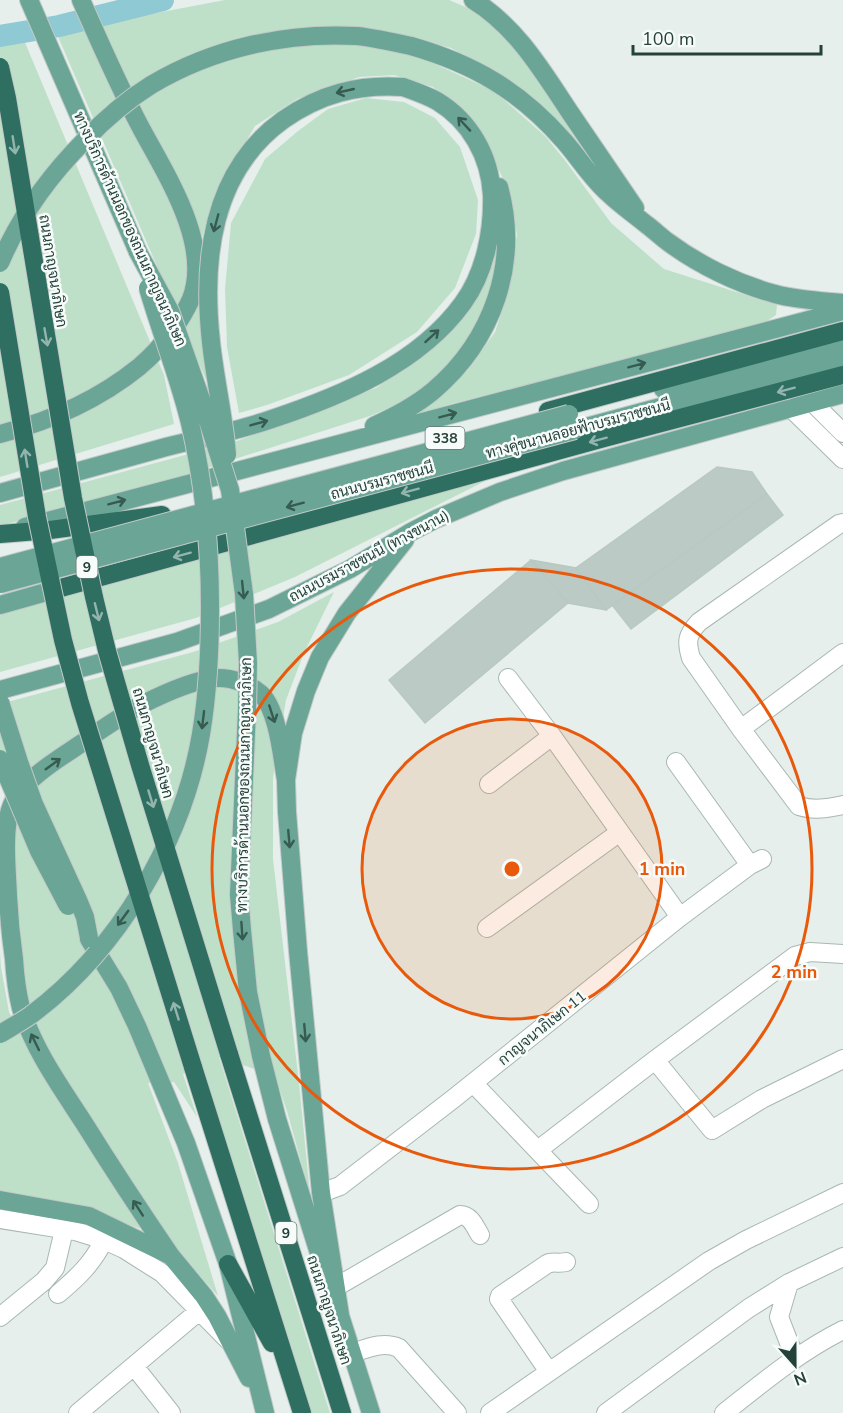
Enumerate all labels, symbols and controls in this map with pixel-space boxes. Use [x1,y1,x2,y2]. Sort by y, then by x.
scale bar [633,18,820,56]
text: 100 m [642,27,694,51]
one-way arrow [336,86,355,97]
street label: ทางบริการด้านนอกของถนนกาญจนาภิเษก [69,108,191,350]
one-way arrow [457,117,471,132]
one-way arrow [9,135,20,154]
street label: ถนนกาญจนาภิเษก [34,213,72,329]
one-way arrow [209,213,221,232]
one-way arrow [40,327,51,347]
one-way arrow [424,329,439,343]
one-way arrow [627,359,646,370]
one-way arrow [777,384,796,396]
street label: ทางคู่ขนานลอยฟ้าบรมราชชนนี [483,395,673,463]
one-way arrow [438,409,457,420]
one-way arrow [249,416,268,428]
road number: 338 [426,427,464,449]
one-way arrow [589,435,608,446]
one-way arrow [20,449,31,469]
street label: ถนนบรมราชชนนี [328,458,436,504]
one-way arrow [401,486,420,498]
one-way arrow [108,496,127,508]
one-way arrow [286,500,305,511]
street label: ถนนบรมราชชนนี (ทางขนาน) [286,505,452,607]
one-way arrow [172,549,191,561]
road number: 9 [76,556,98,578]
one-way arrow [238,579,249,599]
one-way arrow [92,602,104,621]
street label: ทางบริการด้านนอกของถนนกาญจนาภิเษก [232,657,256,913]
street label: ถนนกาญจนาภิเษก [128,685,178,801]
one-way arrow [267,704,278,723]
one-way arrow [197,709,208,729]
one-way arrow [44,757,60,770]
one-way arrow [146,789,157,808]
one-way arrow [284,828,295,848]
text: 1 min [639,857,685,881]
centre of rings [502,859,522,879]
one-way arrow [117,910,129,926]
one-way arrow [237,921,248,941]
text: 2 min [771,960,817,984]
street label: กาญจนาภิเษก 11 [494,986,590,1070]
one-way arrow [170,1002,181,1021]
one-way arrow [300,1023,311,1043]
one-way arrow [28,1034,40,1052]
one-way arrow [131,1199,144,1216]
road number: 9 [276,1222,296,1244]
street label: ถนนกาญจนาภิเษก [302,1253,356,1367]
north arrow [765,1335,825,1395]
text: N [790,1366,810,1390]

